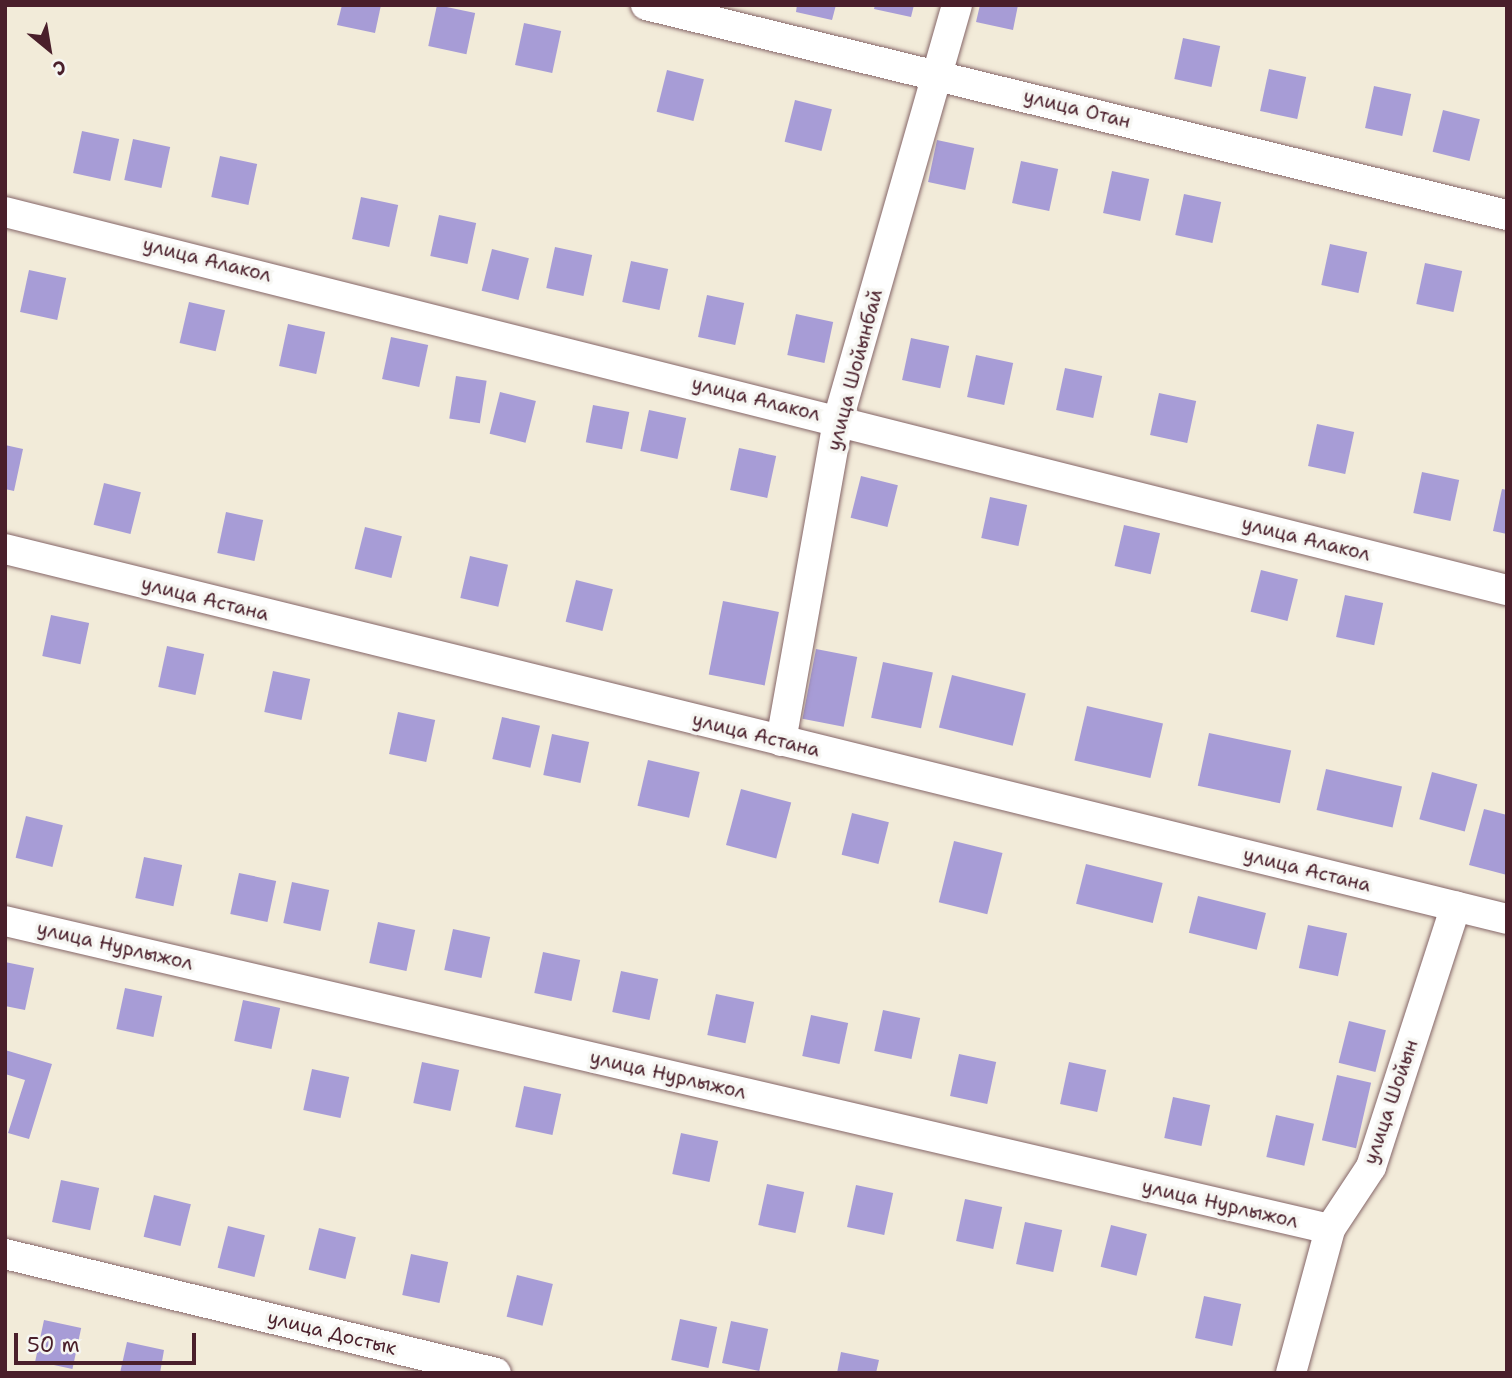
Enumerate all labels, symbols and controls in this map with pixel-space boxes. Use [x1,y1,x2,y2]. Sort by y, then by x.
north arrow [14,14,84,84]
text: С [48,54,71,81]
street label: улица Отан [1021,85,1133,133]
street label: улица Алакол [140,233,274,287]
street label: улица Шойынбай [822,287,888,453]
street label: улица Алакол [689,372,823,426]
street label: улица Алакол [1239,512,1373,566]
street label: улица Астана [139,572,271,626]
street label: улица Астана [690,708,822,762]
street label: улица Астана [1241,843,1373,897]
street label: улица Нурлыжол [35,917,195,975]
street label: улица Шойын [1359,1037,1423,1167]
street label: улица Нурлыжол [588,1046,748,1104]
street label: улица Нурлыжол [1140,1175,1300,1233]
street label: улица Достык [265,1306,399,1360]
scale bar [18,1318,200,1362]
text: 50 m [27,1331,80,1359]

